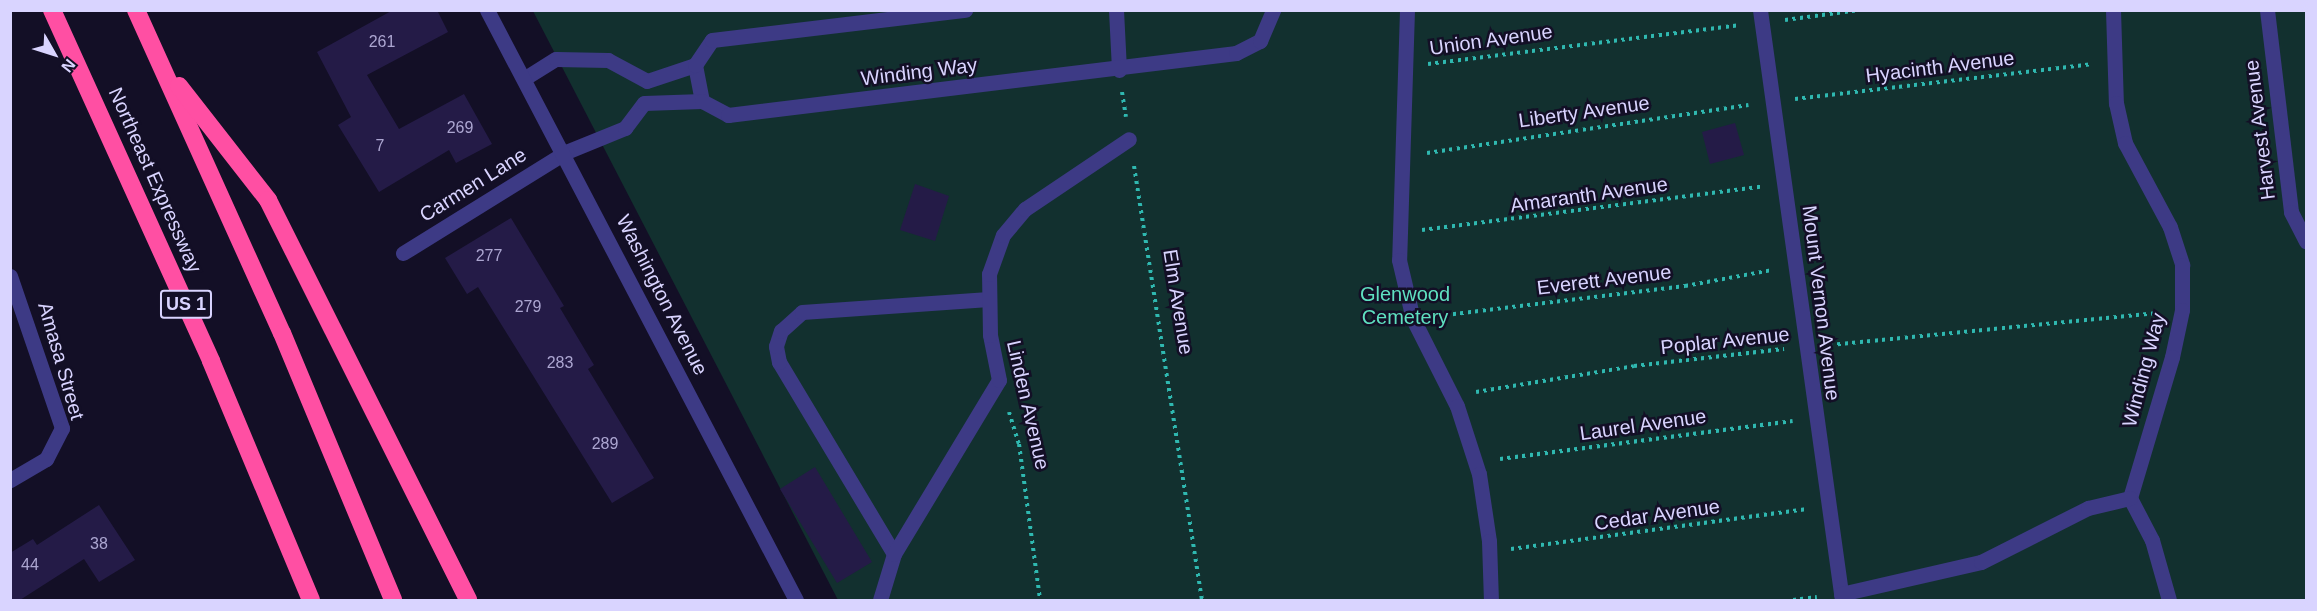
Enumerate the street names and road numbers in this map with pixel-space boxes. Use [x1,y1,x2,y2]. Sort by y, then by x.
street label: Union Avenue [1427,19,1555,61]
street label: Hyacinth Avenue [1864,46,2016,88]
street label: Winding Way [859,53,979,91]
street label: Harvest Avenue [2239,58,2281,202]
street label: Northeast Expressway [103,84,207,276]
street label: Liberty Avenue [1516,91,1652,133]
street label: Carmen Lane [415,143,531,227]
street label: Amaranth Avenue [1508,172,1670,218]
street label: Mount Vernon Avenue [1797,203,1845,403]
street label: Washington Avenue [611,210,713,380]
street label: Elm Avenue [1158,247,1198,357]
street label: Everett Avenue [1535,260,1673,300]
road number: US 1 [159,289,213,319]
street label: Amasa Street [33,299,89,423]
street label: Winding Way [2117,310,2171,430]
street label: Poplar Avenue [1659,322,1791,360]
street label: Linden Avenue [1001,337,1055,473]
street label: Laurel Avenue [1578,404,1708,446]
street label: Cedar Avenue [1592,494,1722,536]

